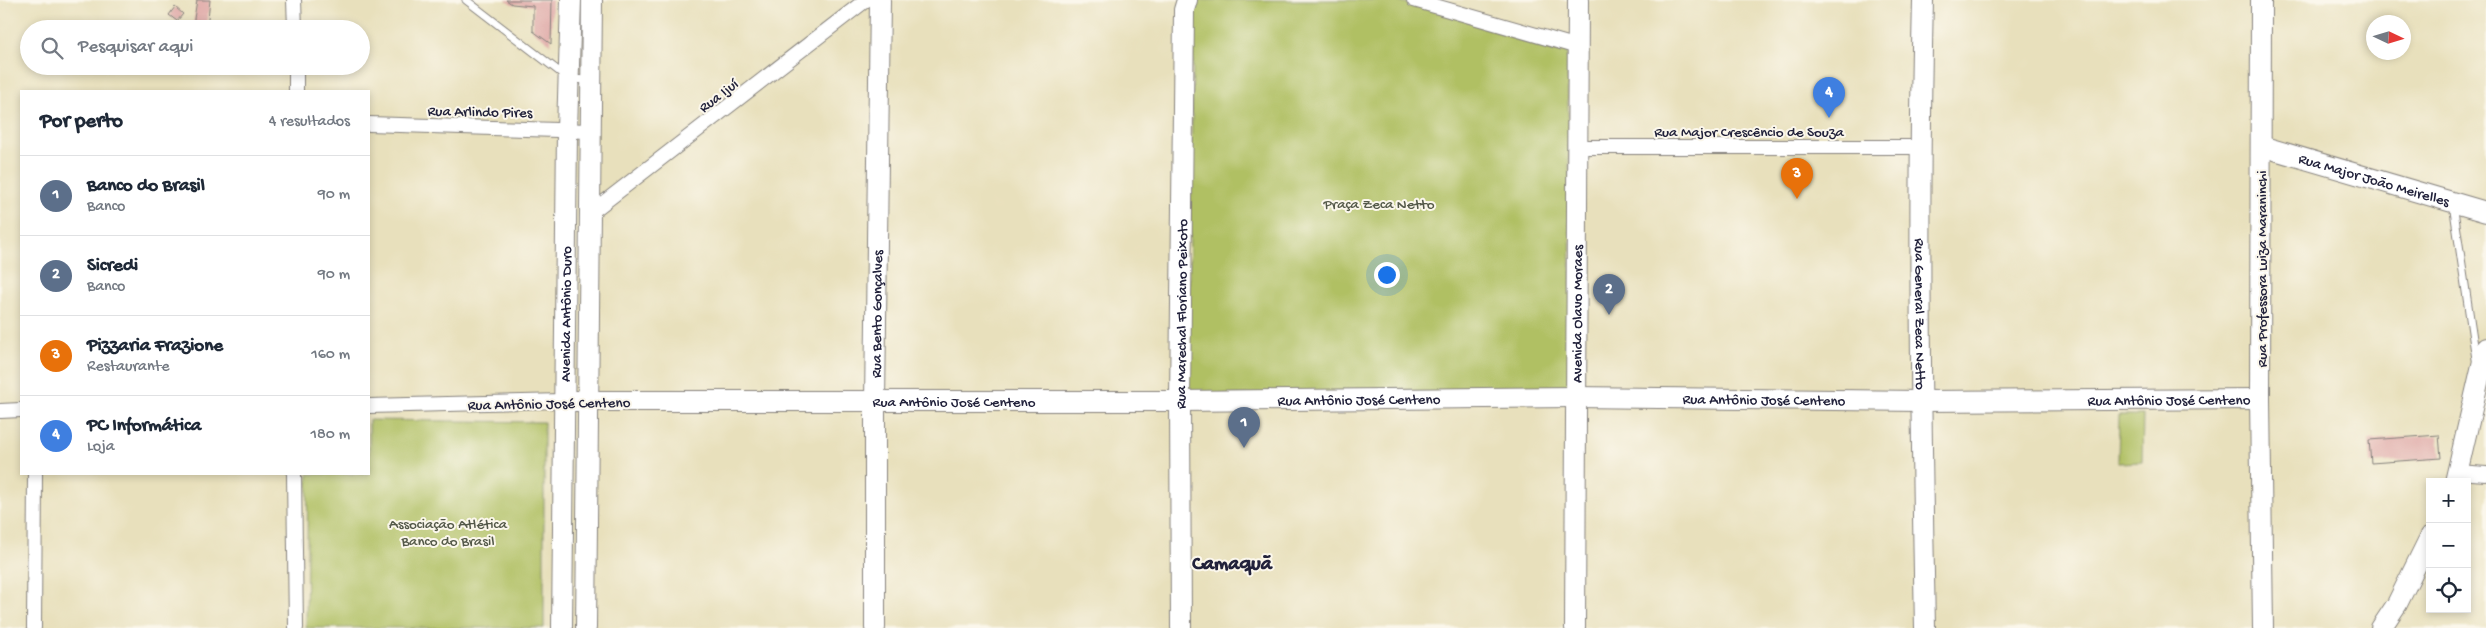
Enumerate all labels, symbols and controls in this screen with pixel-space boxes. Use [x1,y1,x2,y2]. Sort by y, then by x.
north arrow [2366,15,2411,60]
search box [20,20,370,75]
icon: search [38,34,66,62]
text: Pesquisar aqui [78,36,193,59]
street label: Rua Ijuí [696,75,743,118]
pin: 4 [1813,77,1845,118]
street label: Rua Arlindo Pires [427,103,533,123]
text: Por perto [40,110,123,135]
text: 4 resultados [269,113,350,132]
street label: Rua Major Crescêncio de Souza [1654,124,1845,142]
street label: Rua Major João Meirelles [2296,150,2452,212]
pin: 3 [1781,158,1813,199]
street label: Rua Professora Luiza Maraninchi [2254,170,2272,368]
text: Banco do Brasil [87,175,205,198]
text: 1 [53,186,59,205]
text: 90 m [318,186,350,205]
park label: Praça Zeca Netto [1323,196,1435,214]
text: Banco [87,198,125,217]
street label: Rua Marechal Floriano Peixoto [1173,219,1193,409]
street label: Rua General Zeca Netto [1909,238,1928,390]
street label: Avenida Olavo Moraes [1569,244,1588,383]
street label: Avenida Antônio Duro [557,246,577,382]
street label: Rua Bento Gonçalves [868,250,888,378]
text: Sicredi [87,255,138,278]
your location [1374,262,1400,288]
text: 2 [52,266,60,285]
text: 90 m [318,266,350,285]
pin: 2 [1593,274,1625,315]
text: Banco [87,278,125,297]
text: Pizzaria Frazione [87,335,223,358]
text: 3 [52,346,60,365]
text: 160 m [311,346,350,365]
text: Restaurante [87,358,169,377]
street label: Rua Antônio José Centeno [1277,391,1441,411]
street label: Rua Antônio José Centeno [1682,391,1846,411]
street label: Rua Antônio José Centeno [2087,392,2251,411]
street label: Rua Antônio José Centeno [873,394,1036,412]
street label: Rua Antônio José Centeno [468,395,631,415]
pin: 1 [1228,407,1260,448]
text: PC Informática [87,415,201,438]
text: 4 [52,426,60,445]
text: 180 m [311,426,350,445]
text: Loja [87,438,115,457]
map controls [2426,478,2471,613]
button: + [2426,478,2471,523]
park label: Associação Atlética Banco do Brasil [389,516,508,551]
button: − [2426,523,2471,568]
district label: Camaquã [1191,554,1273,577]
button: locate [2426,568,2471,613]

